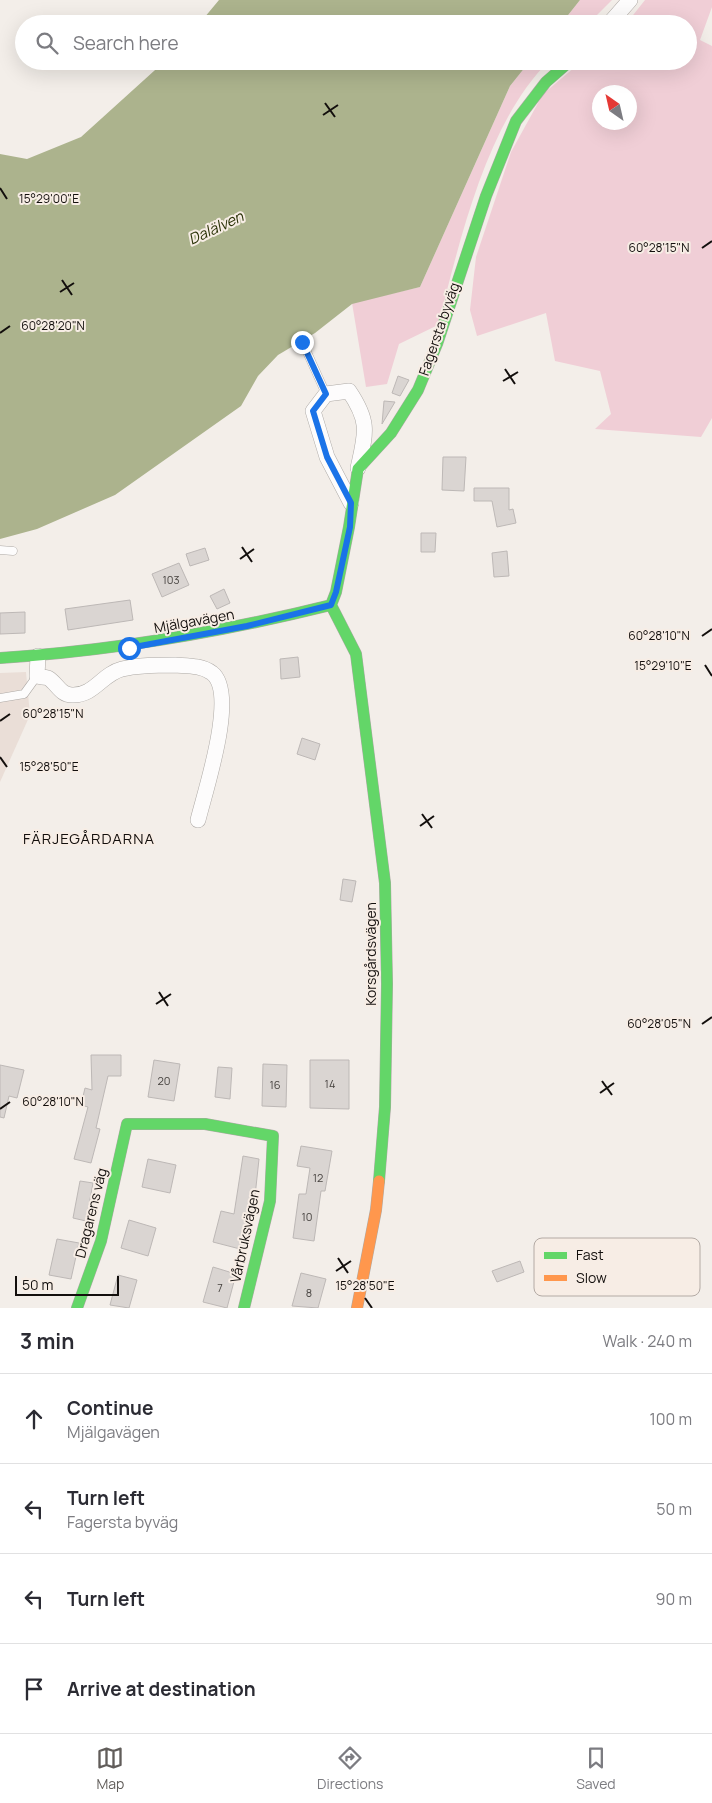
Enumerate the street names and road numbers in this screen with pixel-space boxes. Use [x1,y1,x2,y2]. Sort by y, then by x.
street label: Fagersta byväg [414,280,463,378]
street label: Mjälgavägen [152,604,236,637]
street label: Korsgårdsvägen [361,902,380,1006]
street label: Dragarens väg [70,1166,111,1260]
street label: Vårbruksvägen [225,1187,264,1284]

